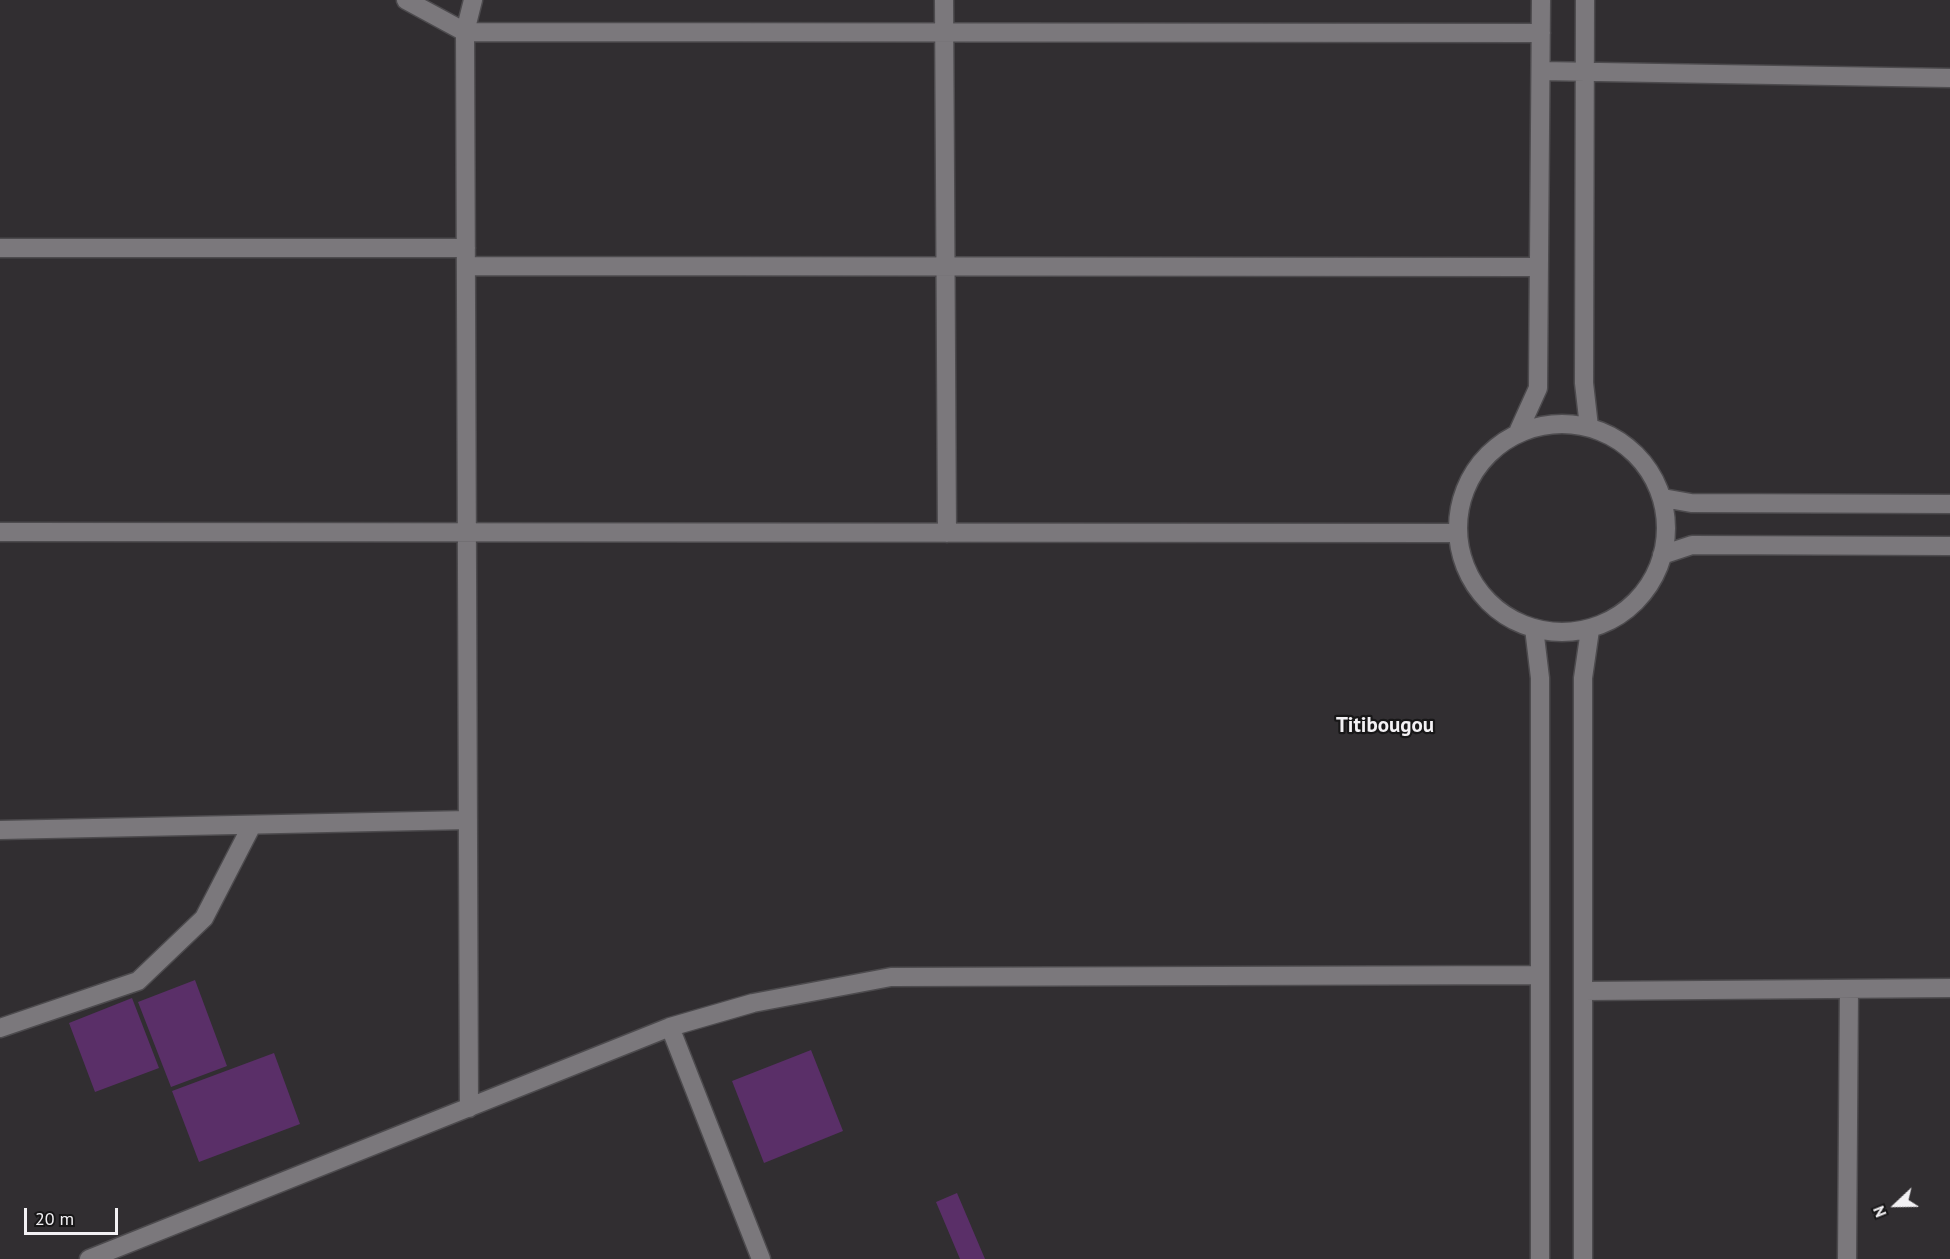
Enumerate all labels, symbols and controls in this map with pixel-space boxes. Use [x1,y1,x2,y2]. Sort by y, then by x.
district label: Titibougou [1336,713,1434,739]
north arrow [1866,1175,1926,1235]
scale bar [27,1196,122,1234]
text: N [1868,1203,1891,1220]
text: 20 m [35,1207,74,1230]

